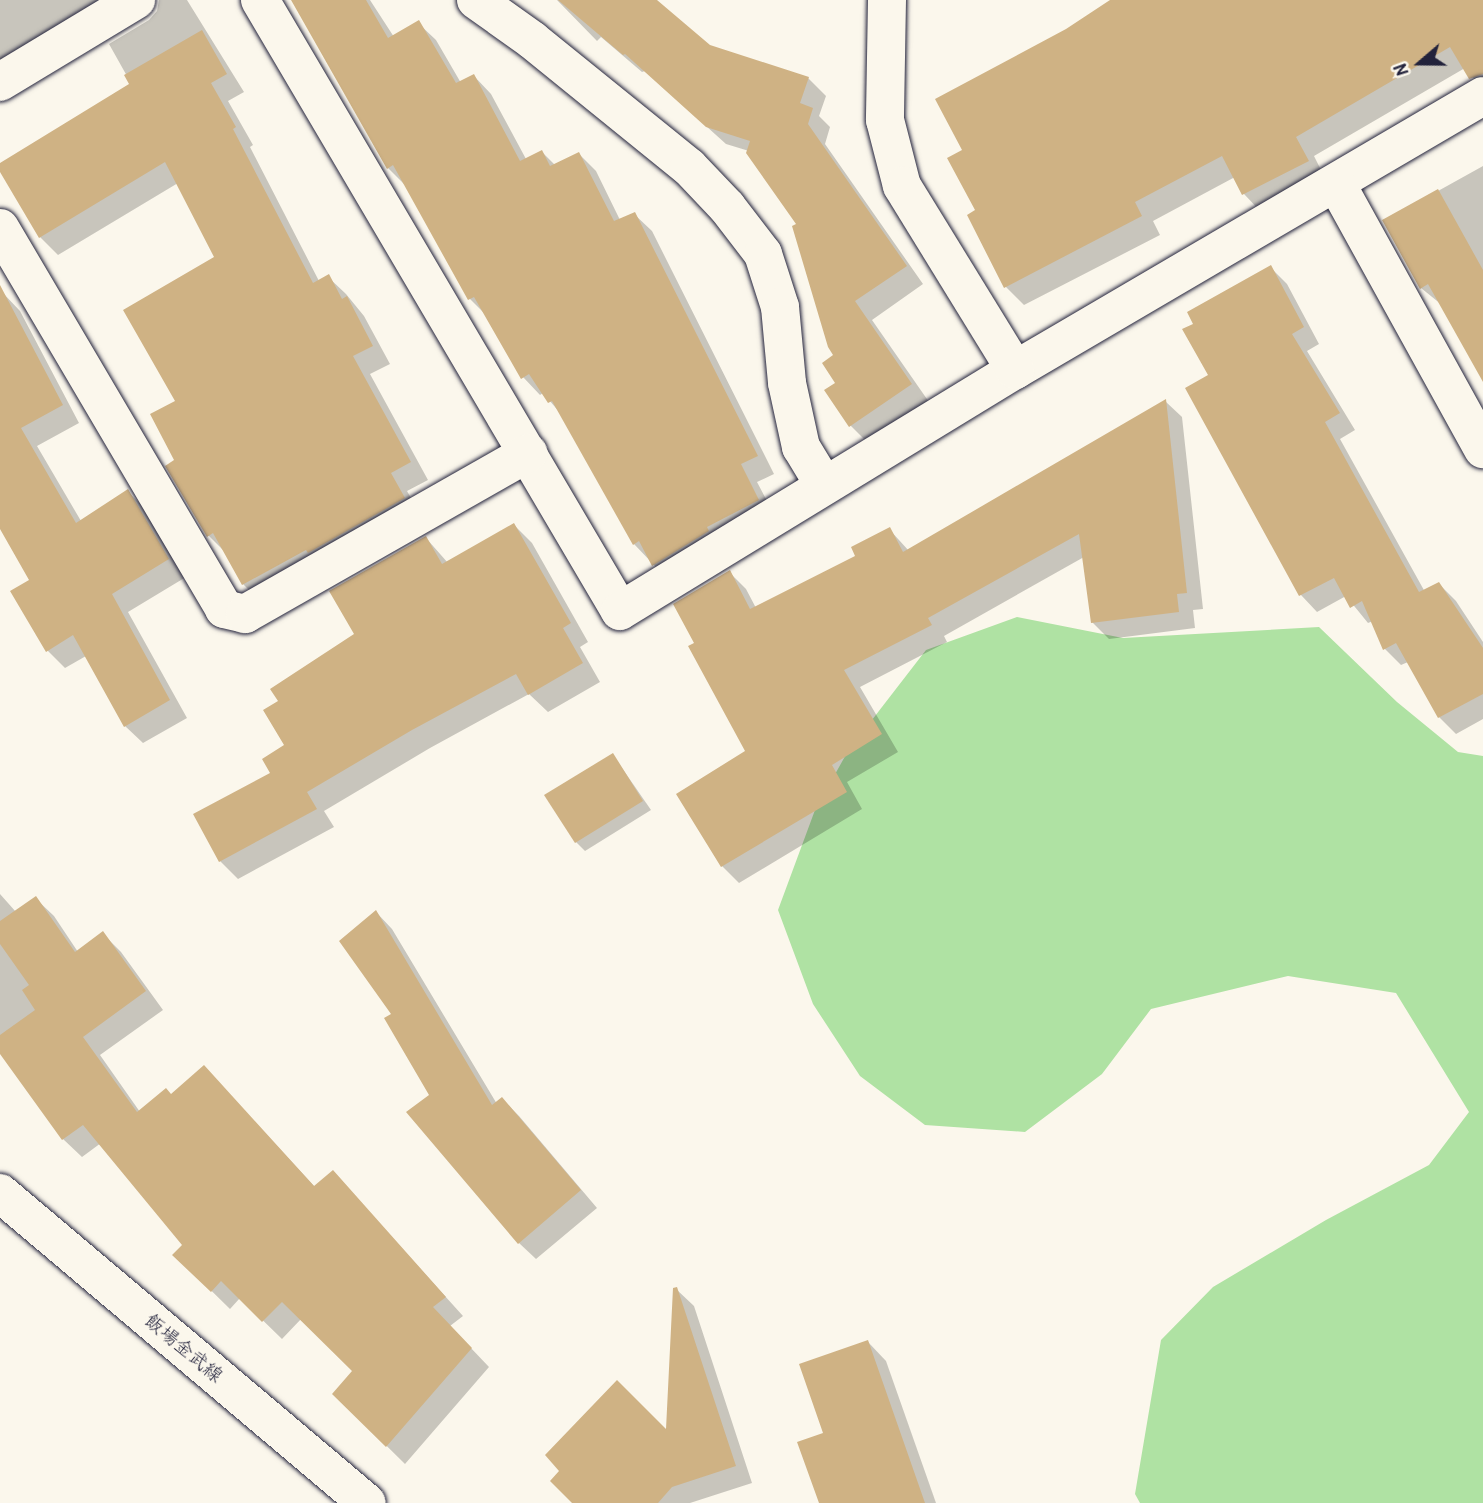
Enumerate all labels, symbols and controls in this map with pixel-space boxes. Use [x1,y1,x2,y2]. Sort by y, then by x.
north arrow [1385,28,1455,98]
text: N [1386,61,1414,79]
street label: 飯場金武線 [140,1309,228,1387]

